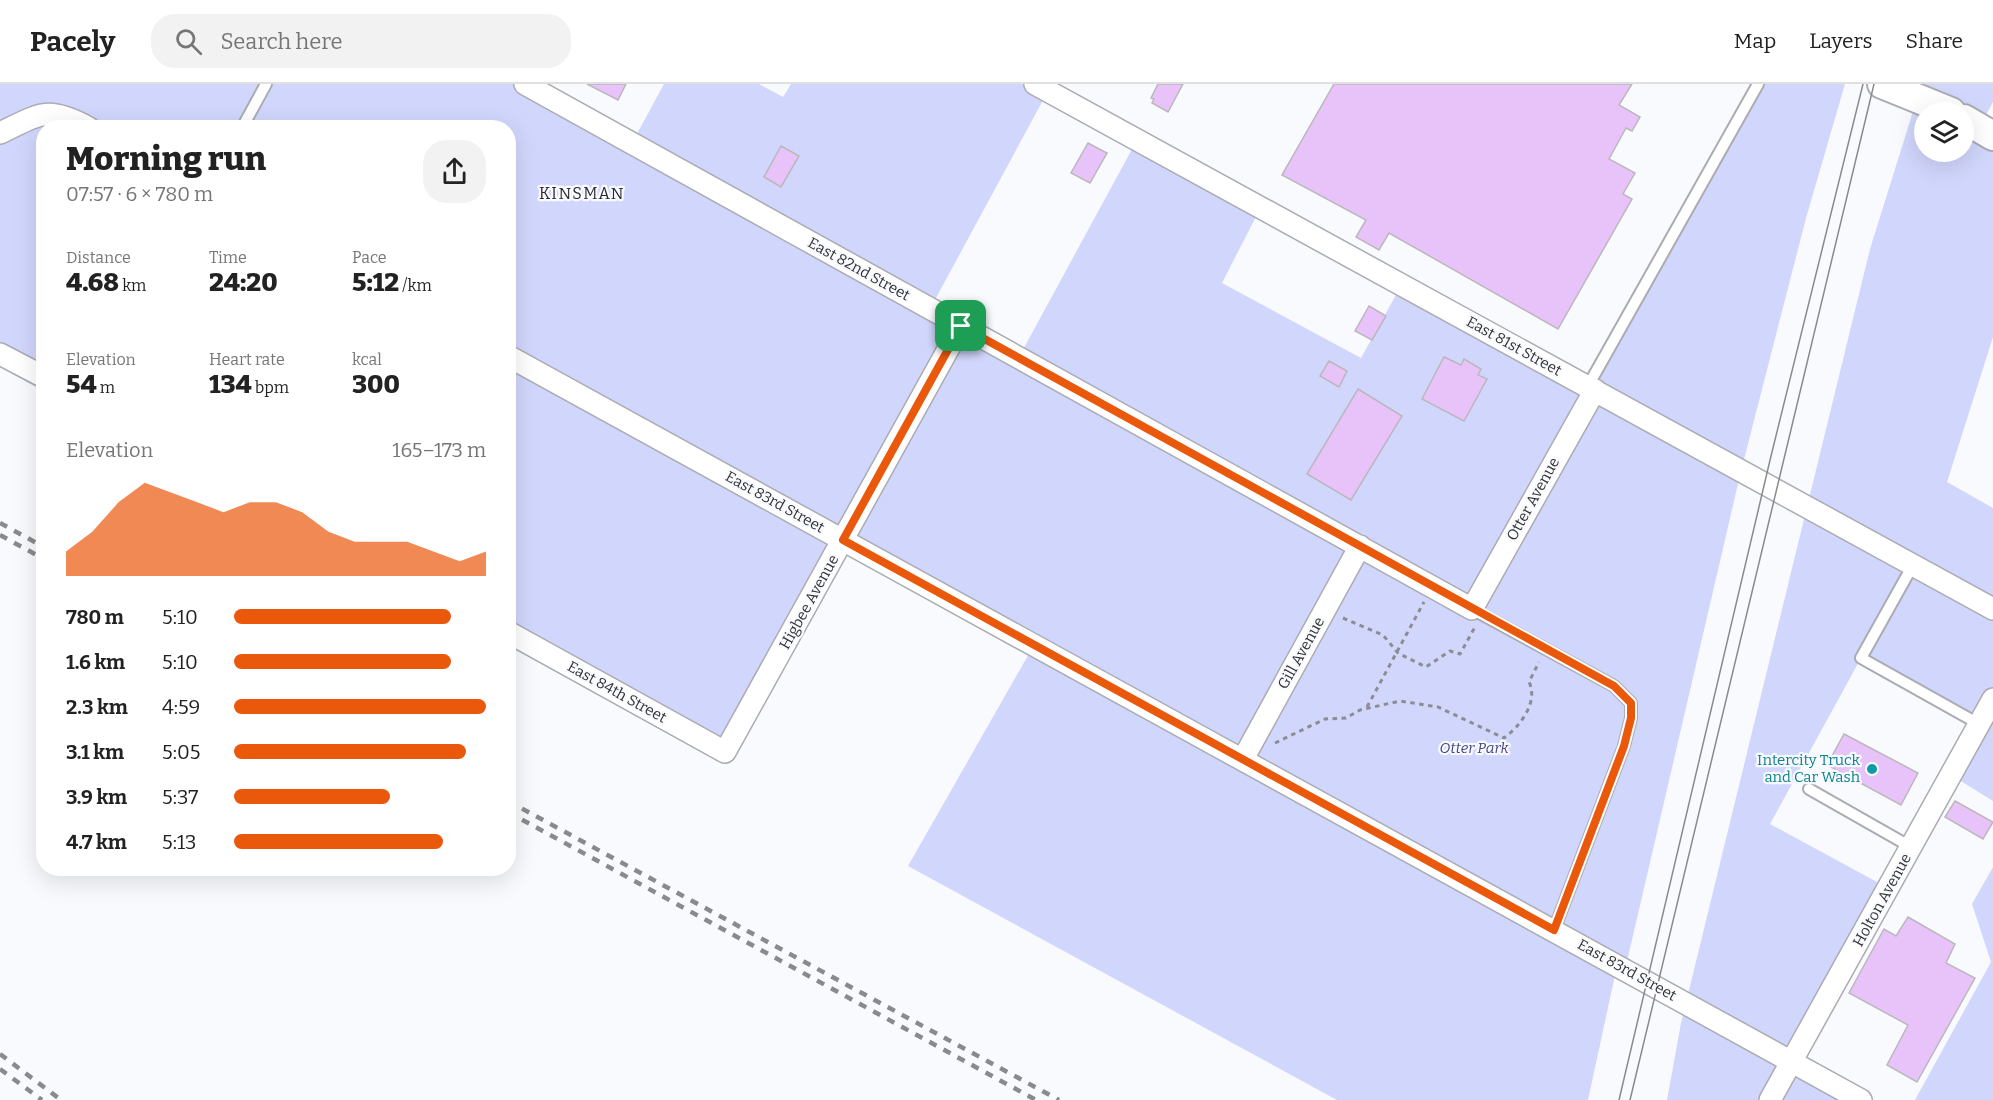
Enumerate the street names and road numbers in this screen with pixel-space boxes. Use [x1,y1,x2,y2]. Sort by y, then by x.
street label: East 82nd Street [805,234,914,305]
street label: East 81st Street [1463,312,1565,380]
street label: Otter Avenue [1503,454,1563,544]
street label: East 83rd Street [722,467,828,537]
street label: Higbee Avenue [776,552,842,652]
street label: Gill Avenue [1274,614,1328,692]
street label: East 84th Street [564,657,670,727]
street label: Holton Avenue [1849,850,1915,950]
street label: East 83rd Street [1574,935,1680,1005]

